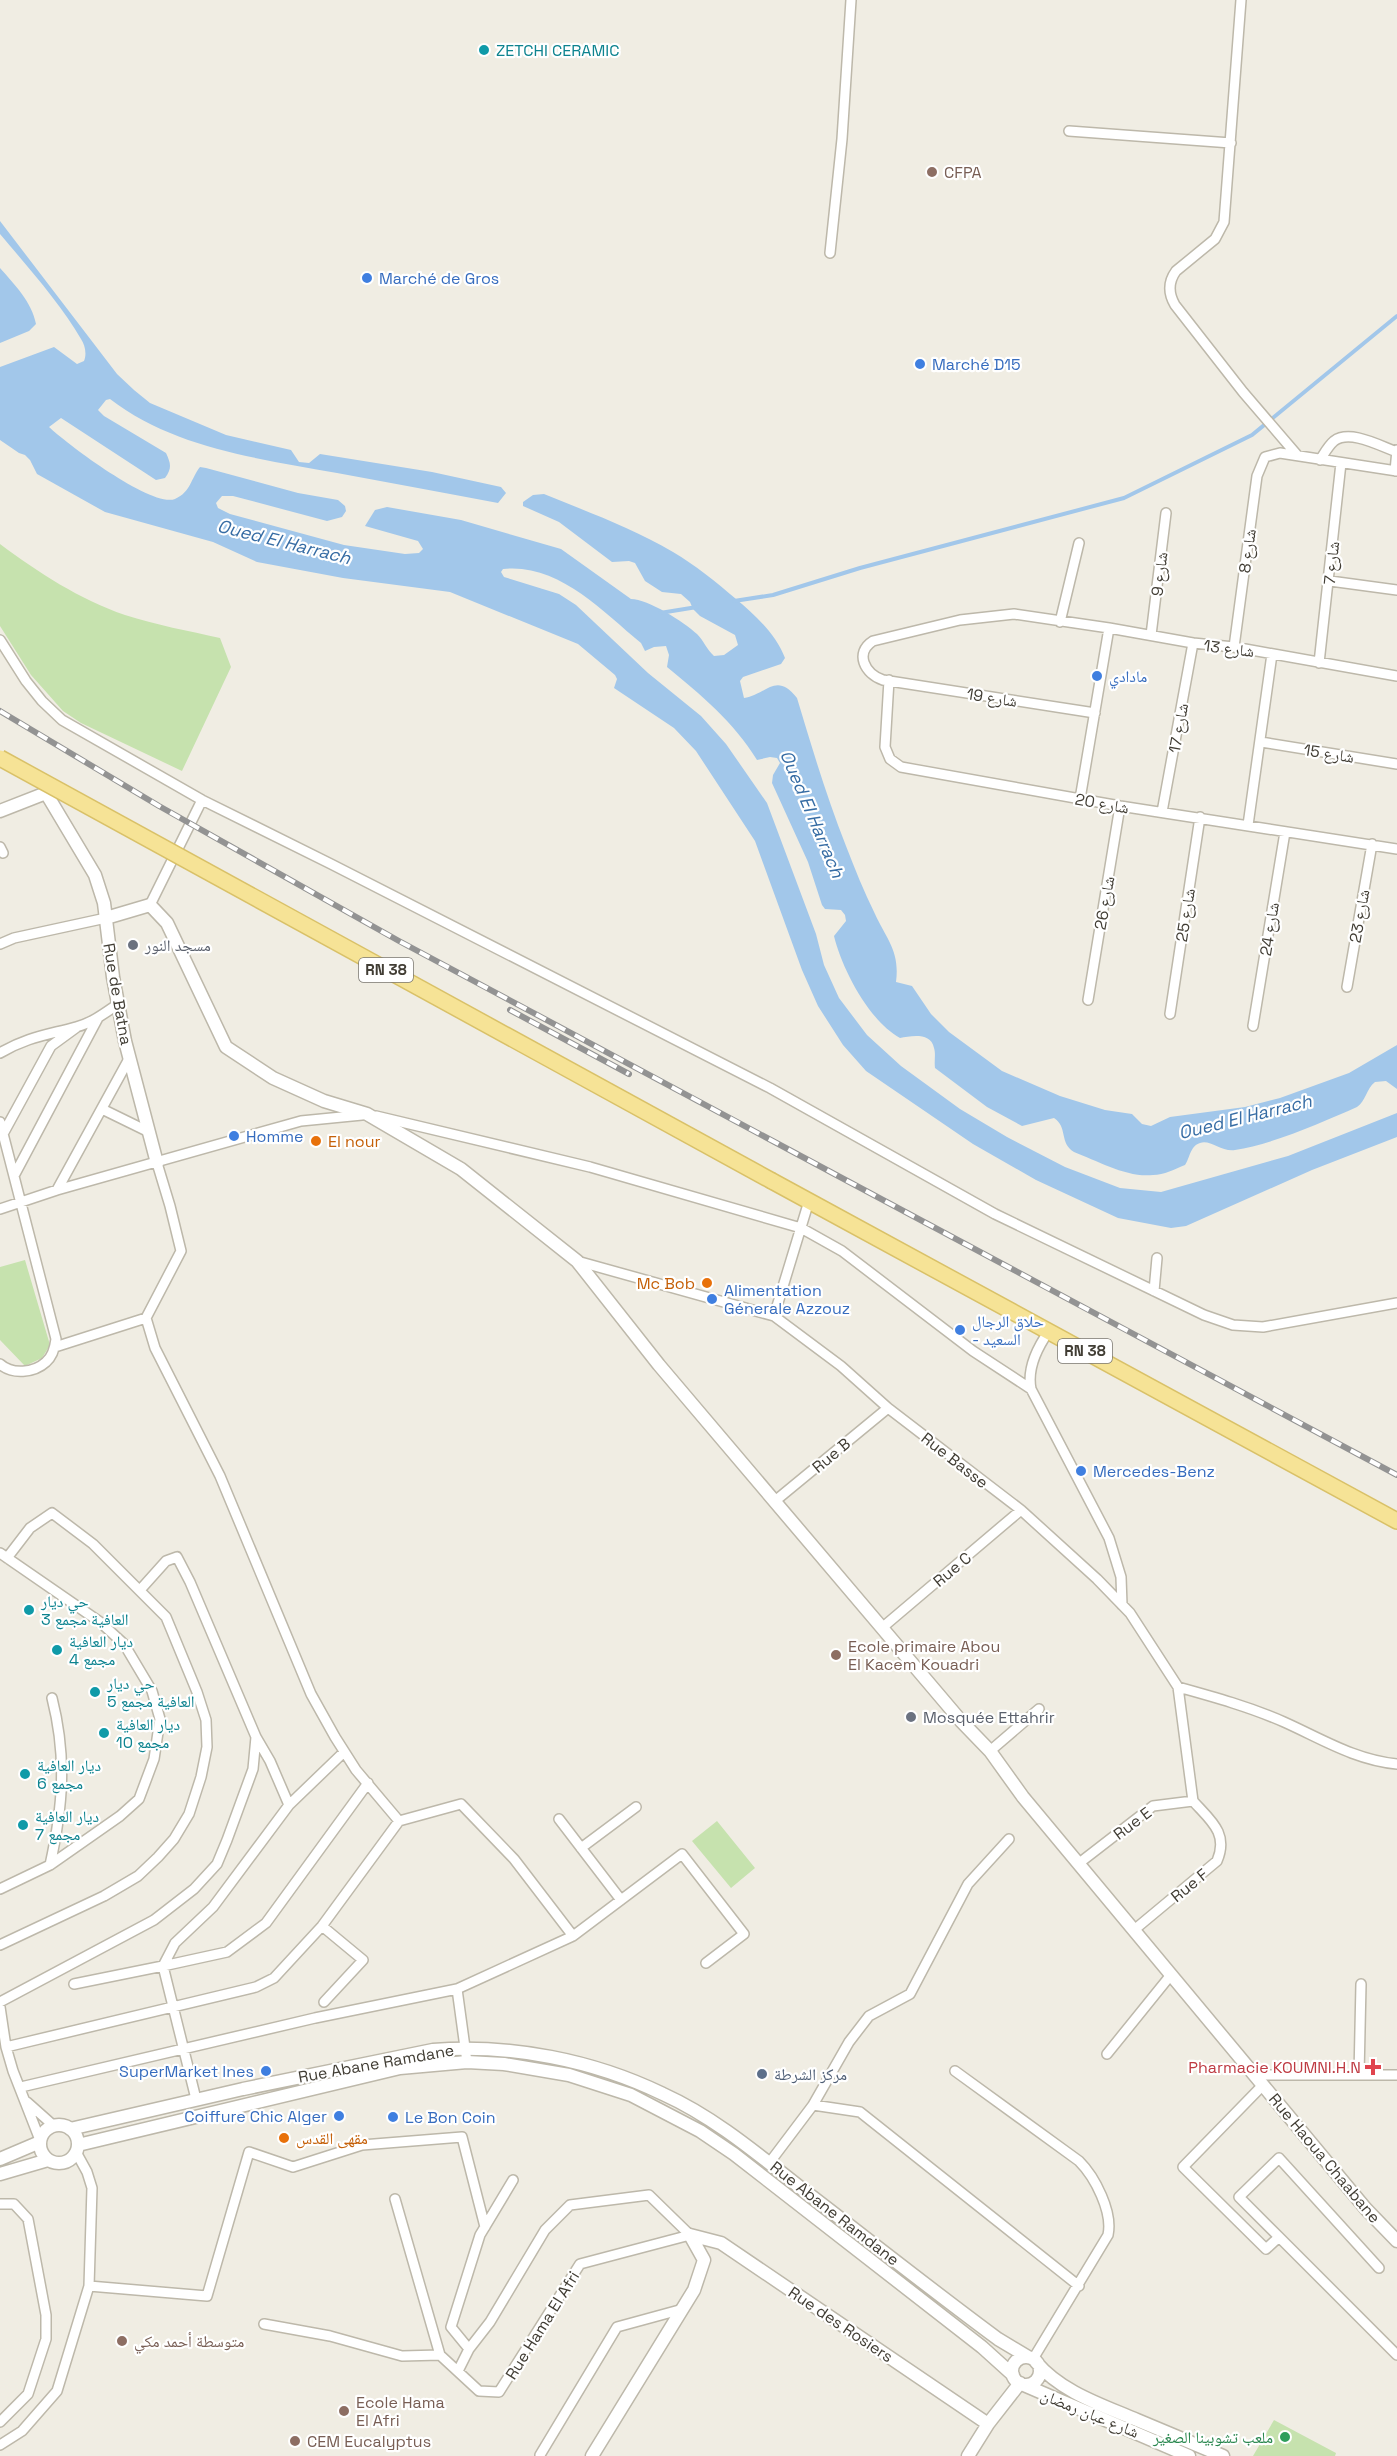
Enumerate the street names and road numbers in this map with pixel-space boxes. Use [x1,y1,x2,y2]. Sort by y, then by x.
street label: شارع 8 [1234,528,1261,575]
street label: شارع 7 [1319,540,1344,586]
street label: شارع 9 [1146,551,1173,597]
street label: شارع 13 [1202,635,1255,662]
street label: شارع 19 [965,683,1019,712]
street label: شارع 17 [1164,702,1193,755]
street label: شارع 15 [1302,739,1356,768]
street label: شارع 20 [1073,788,1131,819]
street label: شارع 26 [1089,875,1120,931]
street label: شارع 25 [1171,887,1200,943]
street label: شارع 23 [1344,888,1375,944]
street label: شارع 24 [1255,901,1284,957]
street label: Rue de Batna [98,942,137,1047]
road number: RN 38 [359,958,413,982]
road number: RN 38 [1058,1339,1112,1363]
street label: Rue Basse [917,1428,992,1493]
street label: Rue B [808,1433,855,1478]
street label: Rue C [929,1547,976,1591]
street label: Rue E [1109,1802,1156,1845]
street label: Rue F [1166,1864,1213,1907]
street label: Rue Abane Ramdane [296,2039,456,2088]
street label: Rue Haoua Chaabane [1264,2089,1385,2228]
street label: Rue Abane Ramdane [766,2156,903,2270]
street label: Rue Hama El Afri [501,2267,584,2383]
street label: Rue des Rosiers [784,2282,897,2367]
street label: شارع عبان رمضان [1038,2384,1142,2443]

